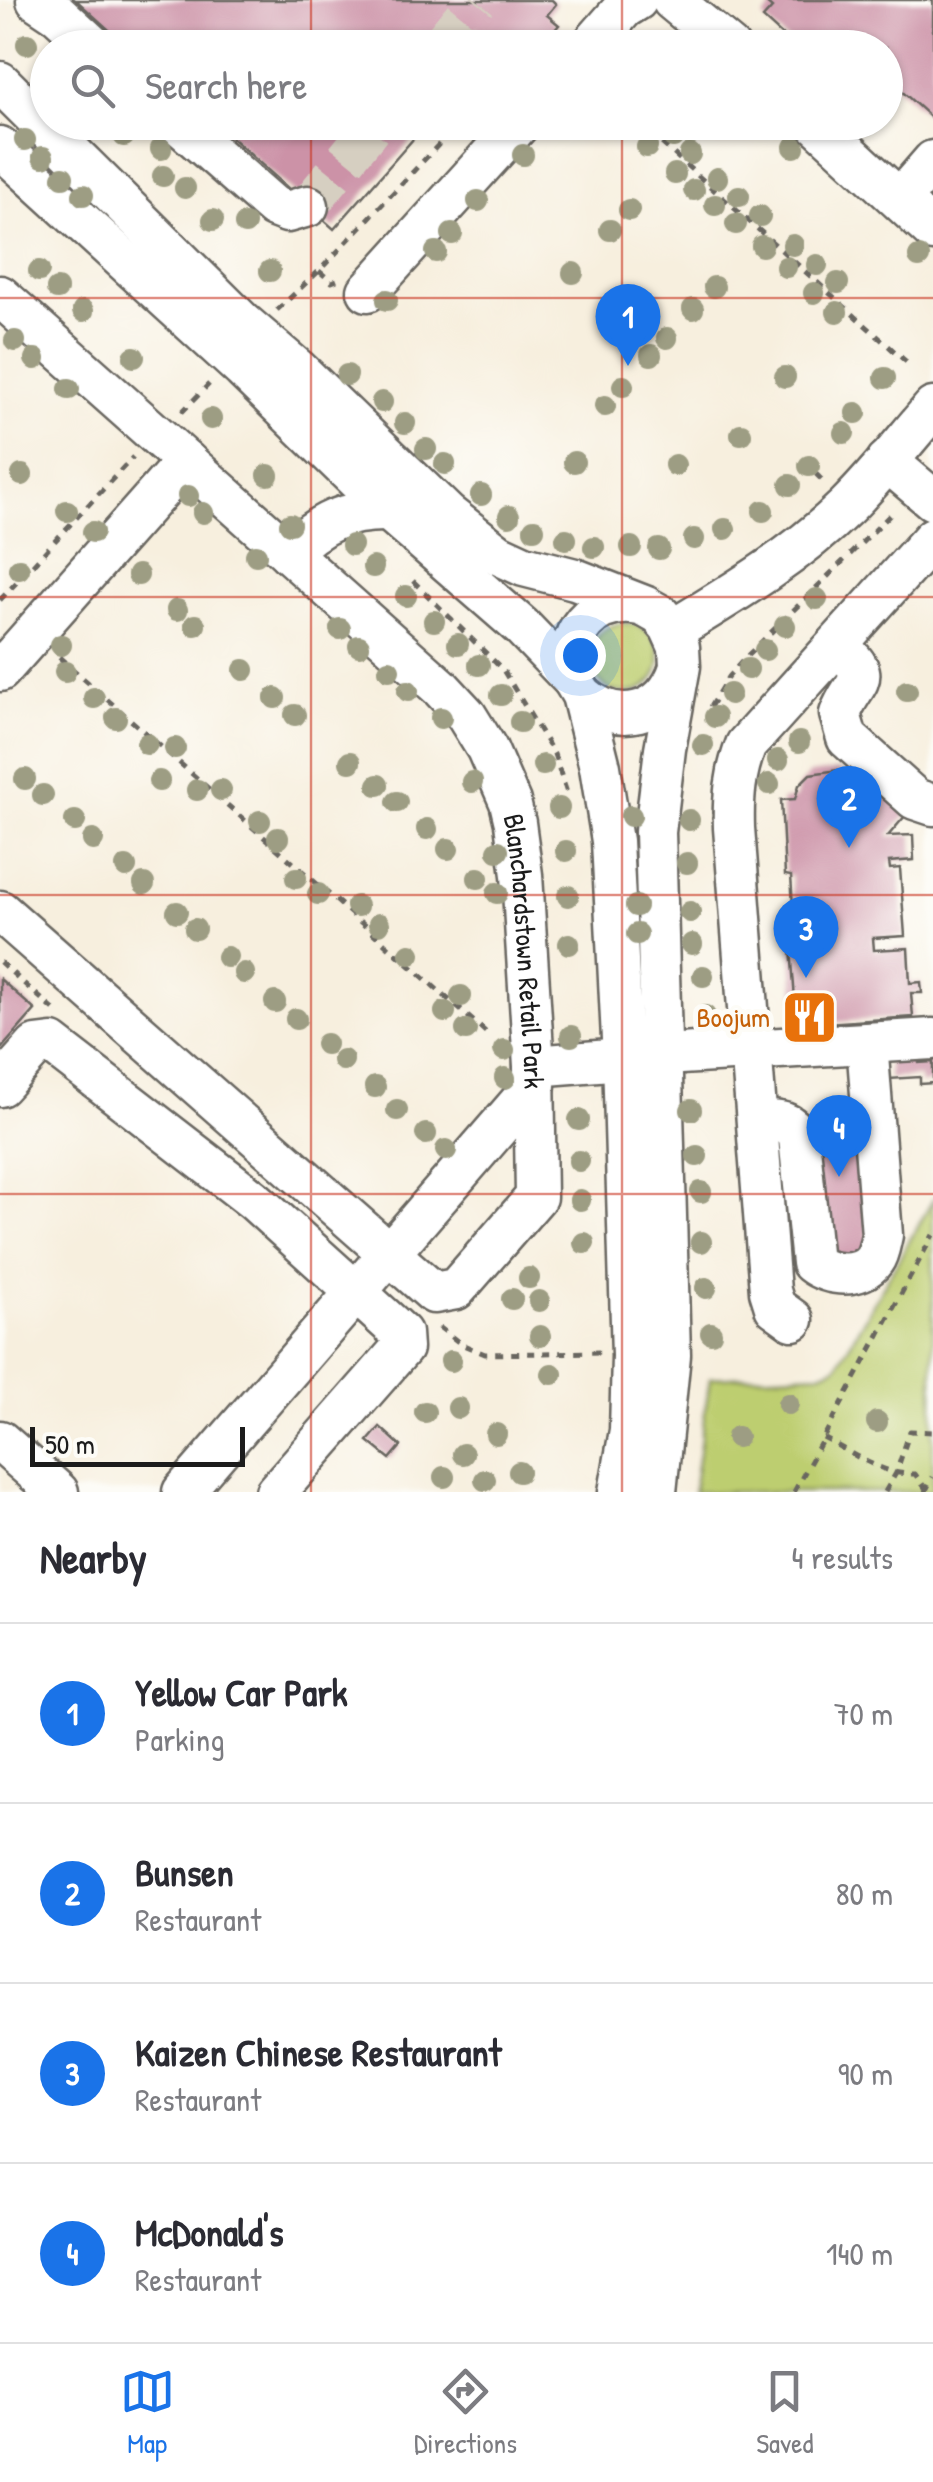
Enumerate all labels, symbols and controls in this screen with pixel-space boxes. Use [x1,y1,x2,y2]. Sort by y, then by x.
search box [30,30,903,140]
icon: search [65,58,120,113]
text: Search here [145,59,307,111]
pin: 1 [596,284,660,366]
your location [555,630,606,681]
pin: 2 [816,766,882,848]
street label: Blanchardstown Retail Park [494,810,553,1090]
pin: 3 [774,896,838,978]
restaurant icon: Boojum [779,987,839,1047]
place label: Boojum [696,998,770,1036]
pin: 4 [806,1094,872,1177]
scale bar [30,1422,245,1466]
text: 50 m [45,1425,95,1463]
text: Nearby [40,1529,147,1586]
text: 4 results [792,1536,893,1579]
text: Yellow Car Park [135,1666,348,1718]
text: 1 [67,1692,78,1735]
text: 70 m [834,1692,893,1735]
text: Parking [135,1718,224,1761]
text: Bunsen [135,1846,234,1898]
text: 2 [65,1872,80,1915]
text: 80 m [836,1872,893,1915]
text: Restaurant [135,1898,261,1941]
text: Kaizen Chinese Restaurant [135,2026,502,2078]
text: 3 [65,2052,80,2095]
text: 90 m [838,2052,893,2095]
text: Restaurant [135,2078,261,2121]
text: McDonald's [135,2206,284,2258]
text: 4 [66,2232,79,2275]
text: 140 m [826,2232,893,2275]
text: Restaurant [135,2258,261,2301]
tab: Map [120,2364,175,2462]
tab: Directions [414,2364,517,2462]
tab: Saved [756,2364,813,2462]

